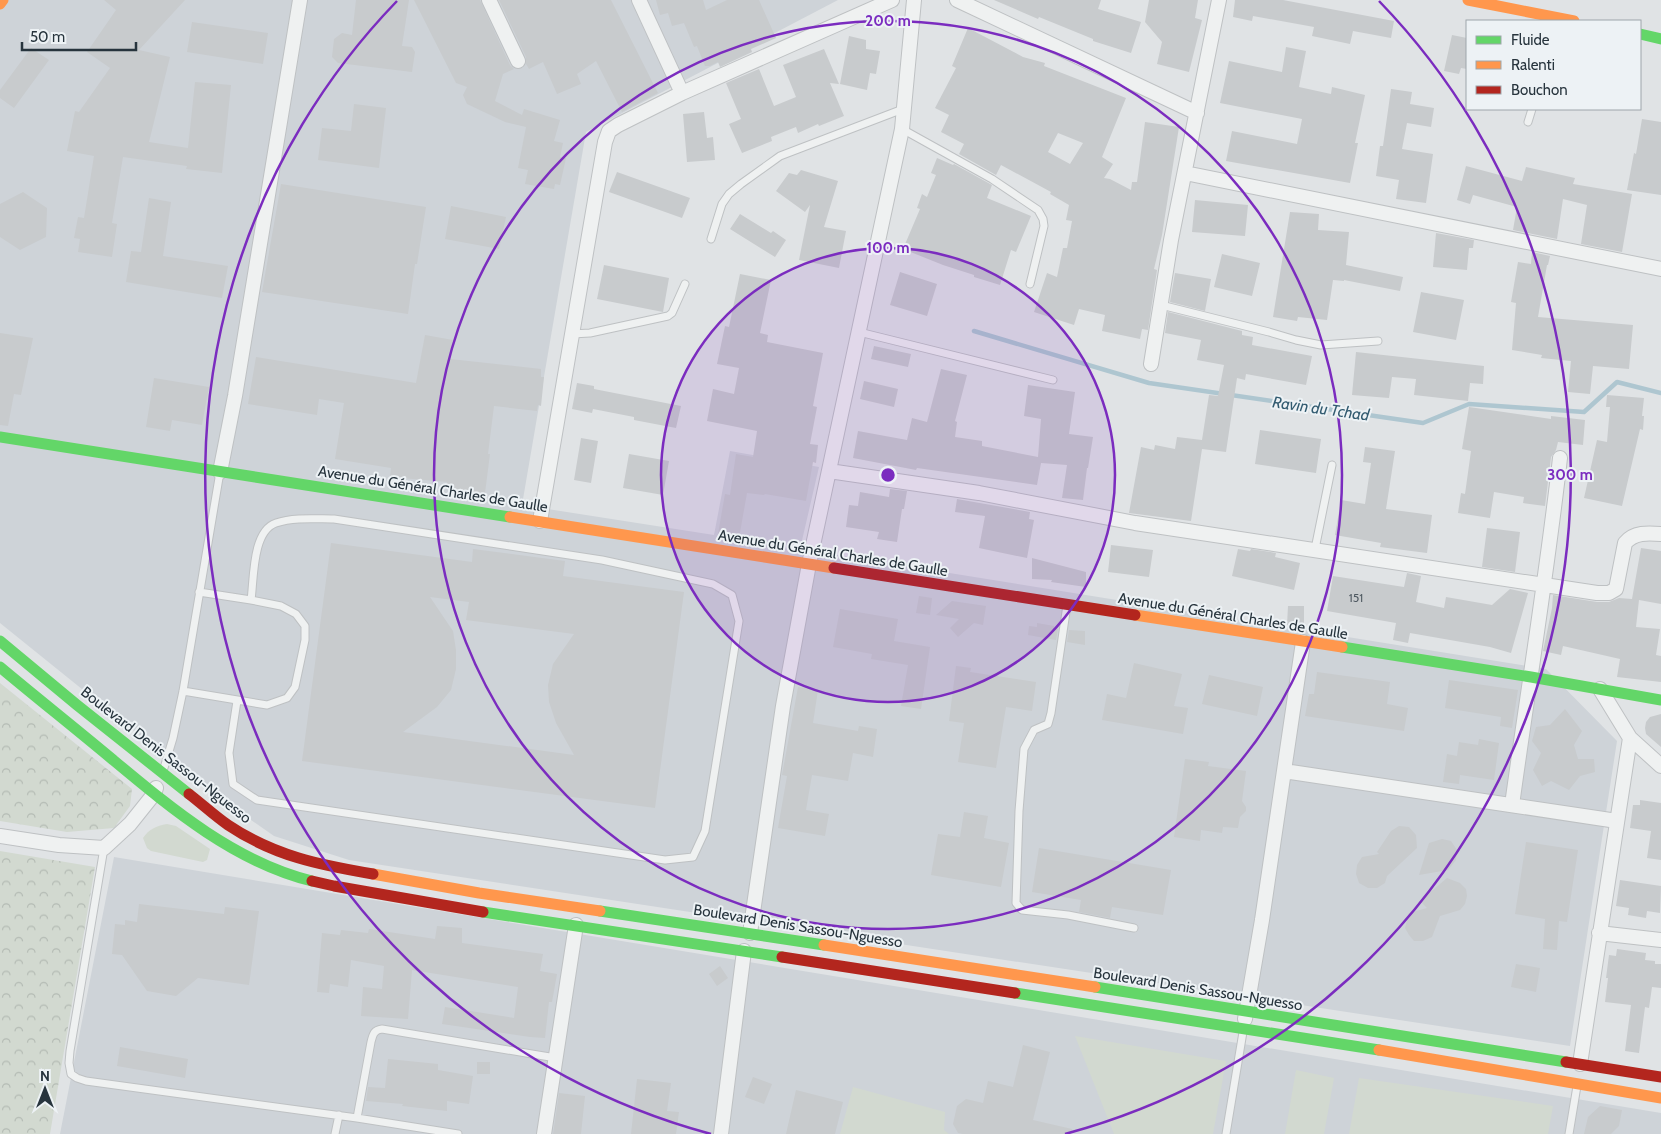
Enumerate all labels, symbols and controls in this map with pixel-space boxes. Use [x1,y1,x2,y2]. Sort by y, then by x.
text: 200 m [865,12,911,30]
scale bar [22,20,136,52]
legend [1466,20,1641,110]
text: 50 m [30,28,65,46]
text: Fluide [1511,31,1550,49]
text: Ralenti [1511,56,1555,74]
text: Bouchon [1511,81,1568,99]
text: 100 m [866,239,910,257]
water label: Ravin du Tchad [1271,392,1371,425]
street label: Avenue du Général Charles de Gaulle [317,462,549,516]
centre of rings [879,466,897,484]
text: 300 m [1547,466,1593,484]
street label: Avenue du Général Charles de Gaulle [717,526,949,580]
street label: Avenue du Général Charles de Gaulle [1117,589,1349,643]
house number: 151 [1349,590,1363,605]
street label: Boulevard Denis Sassou-Nguesso [77,683,255,827]
street label: Boulevard Denis Sassou-Nguesso [692,901,904,951]
street label: Boulevard Denis Sassou-Nguesso [1092,964,1304,1014]
north arrow [20,1064,70,1114]
text: N [40,1067,50,1085]

